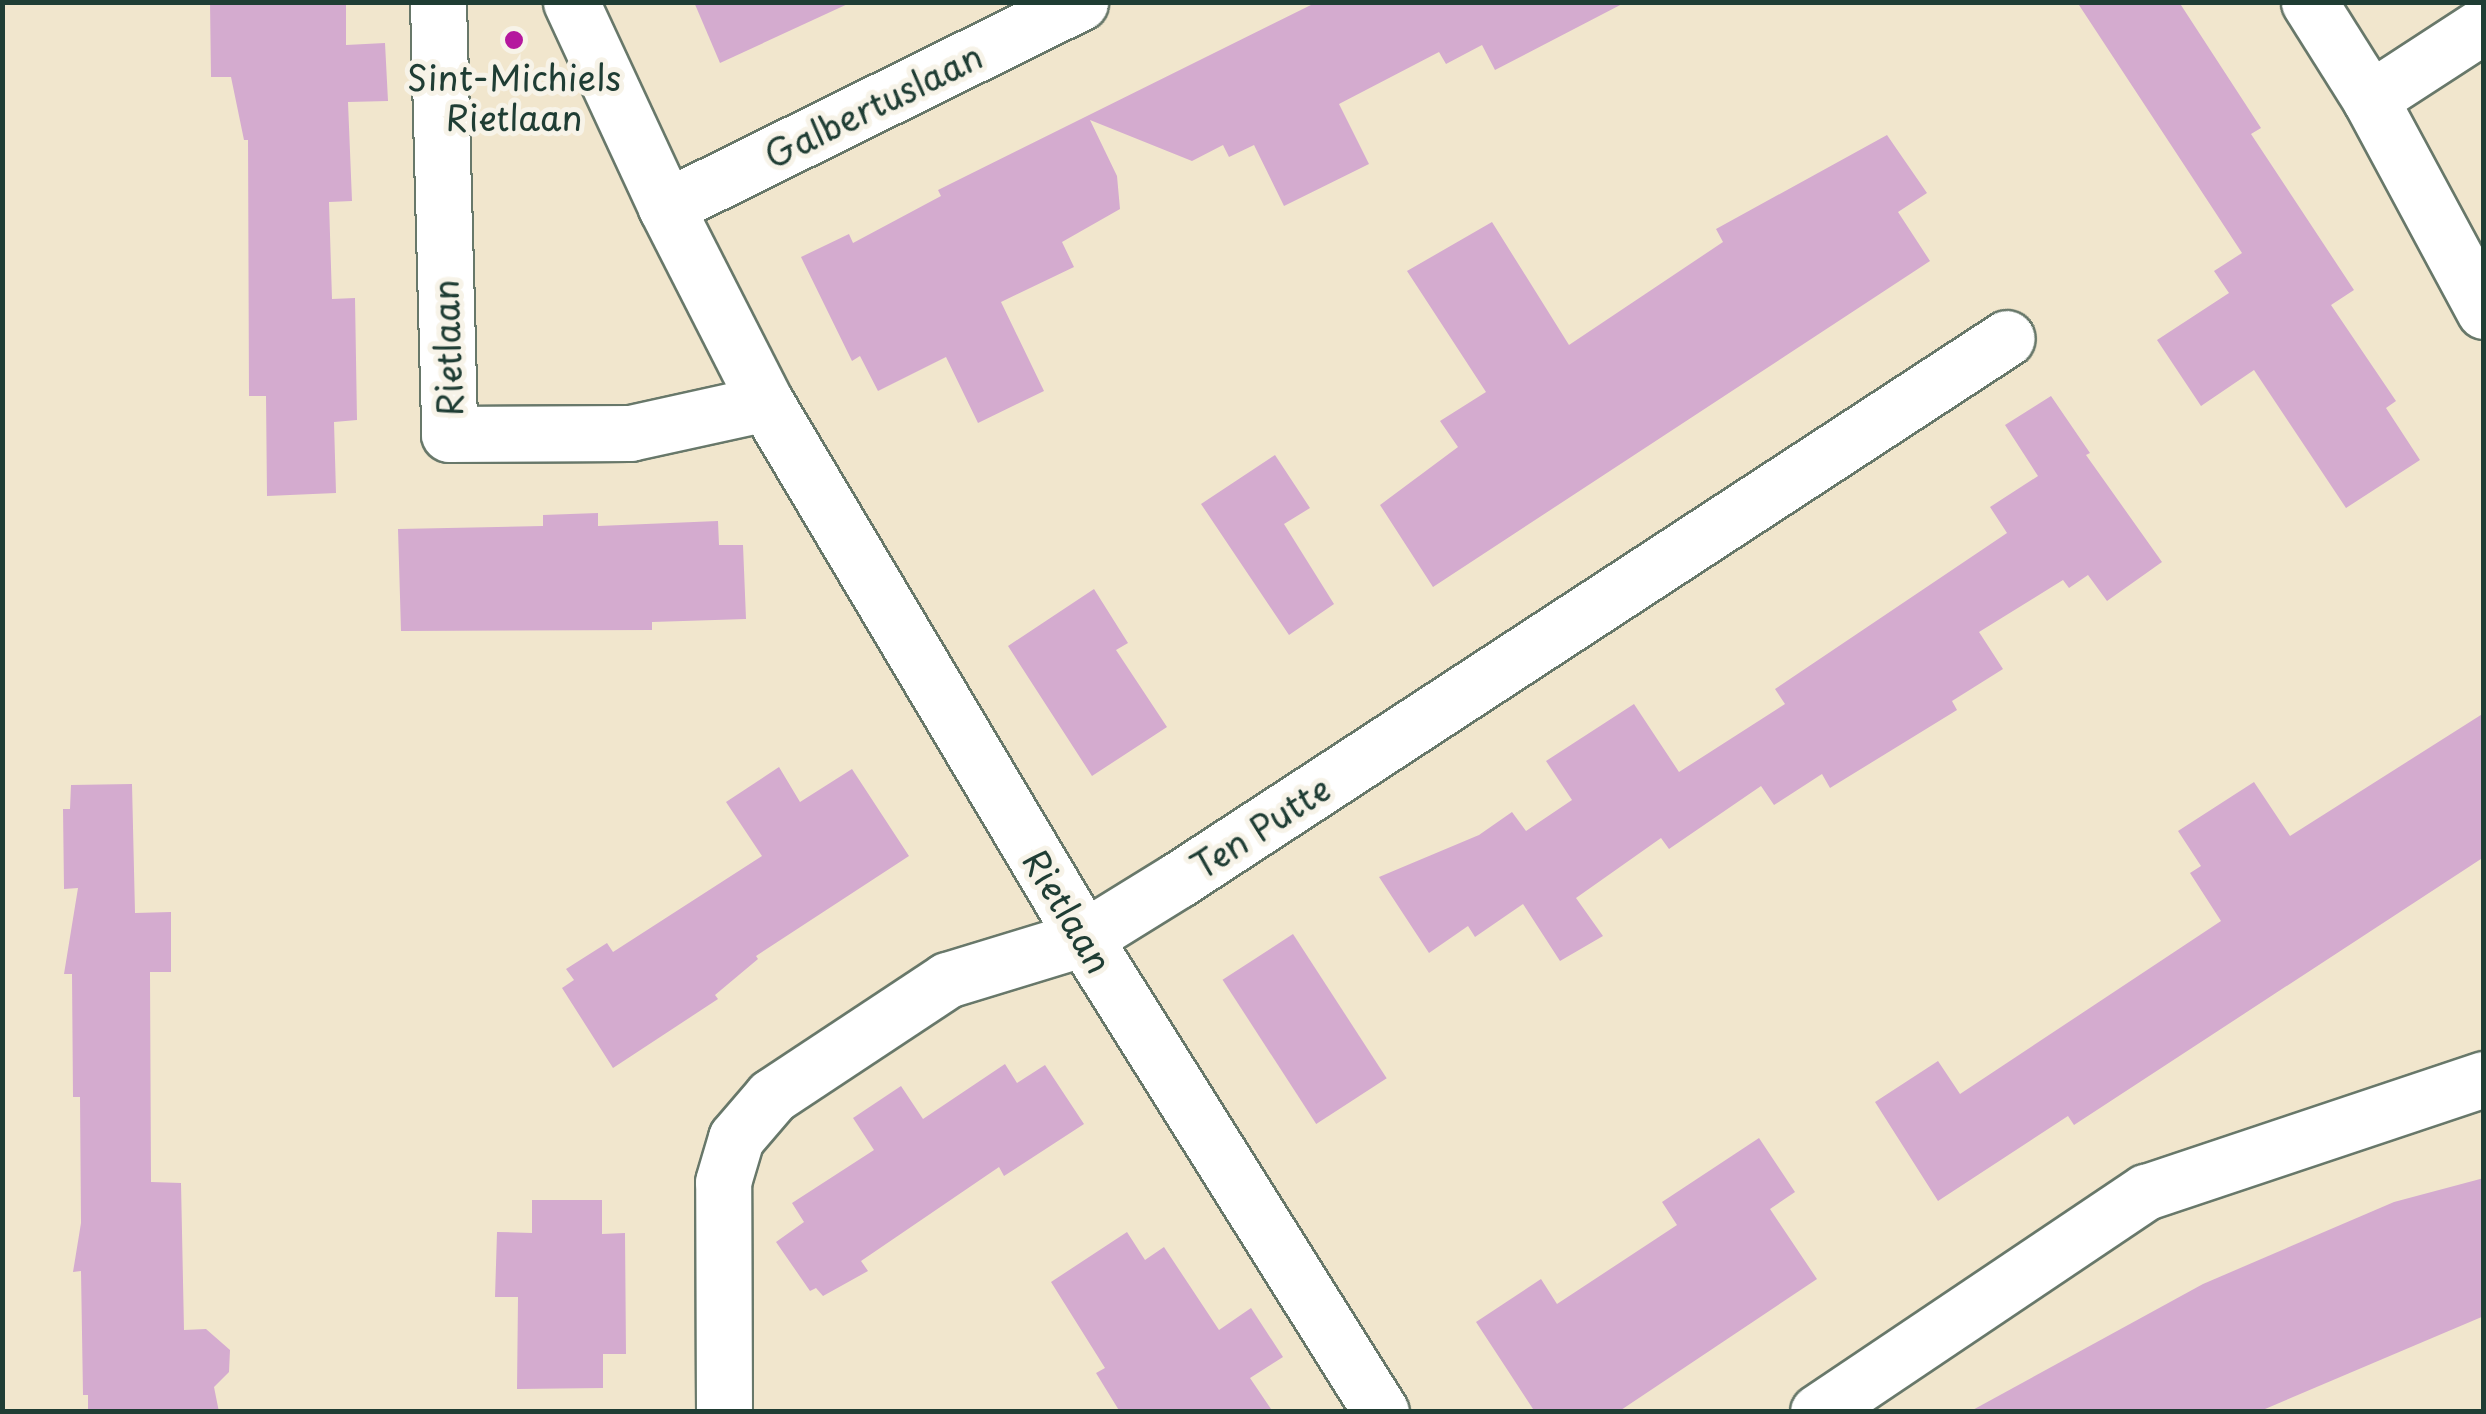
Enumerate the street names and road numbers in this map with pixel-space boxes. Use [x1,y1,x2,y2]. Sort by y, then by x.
street label: Galbertuslaan [757,34,989,176]
street label: Rietlaan [424,279,470,417]
street label: Ten Putte [1181,766,1339,888]
street label: Rietlaan [1015,841,1121,981]

